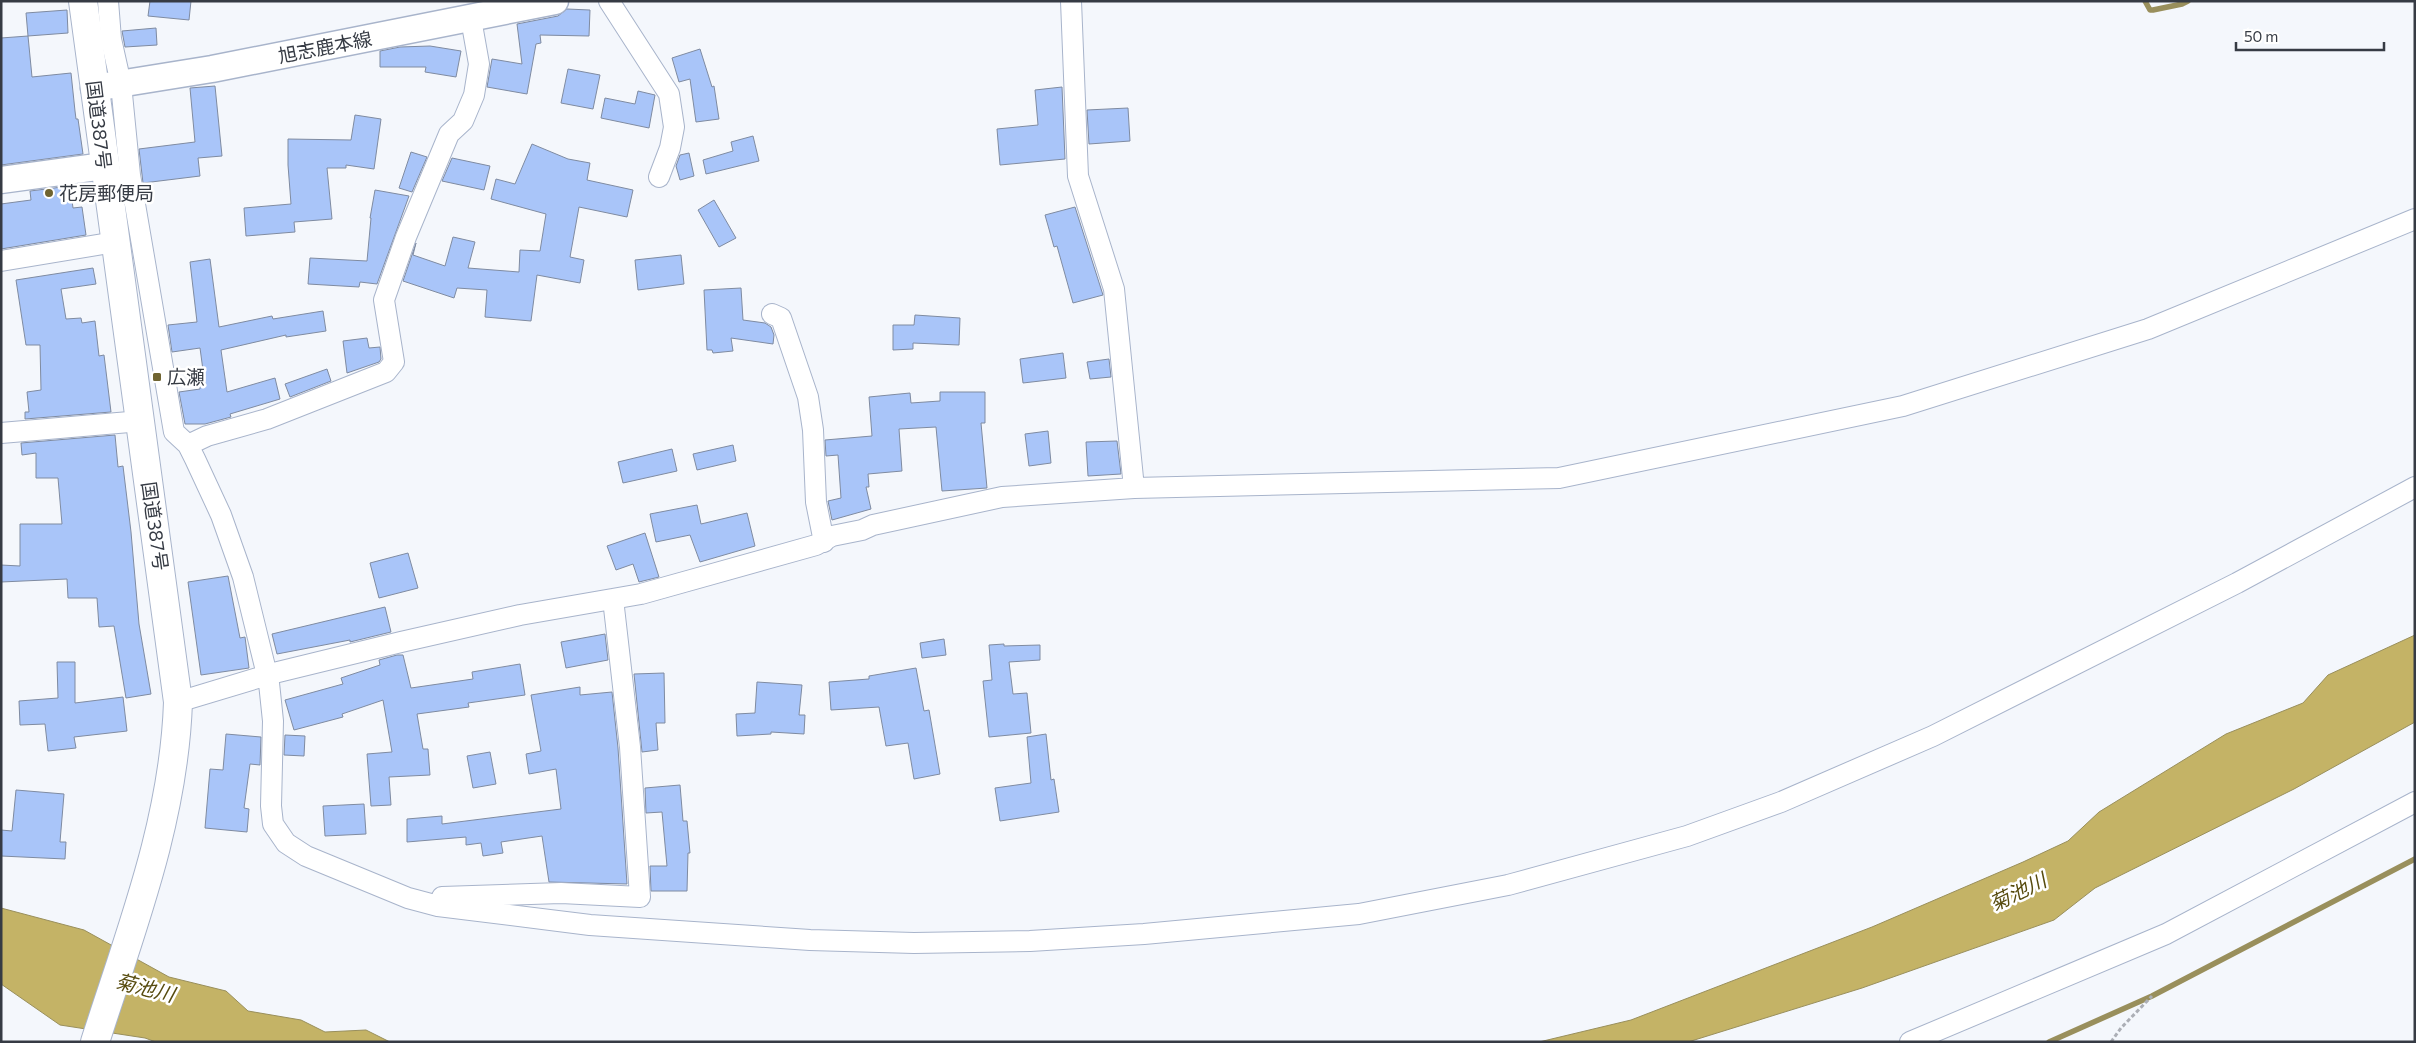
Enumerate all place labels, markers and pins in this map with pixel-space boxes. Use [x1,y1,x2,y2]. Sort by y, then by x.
place label: 花房郵便局 [59,181,154,204]
marker: 花房郵便局 [43,187,55,199]
place label: 広瀬 [167,365,205,388]
marker: 広瀬 [151,371,163,383]

